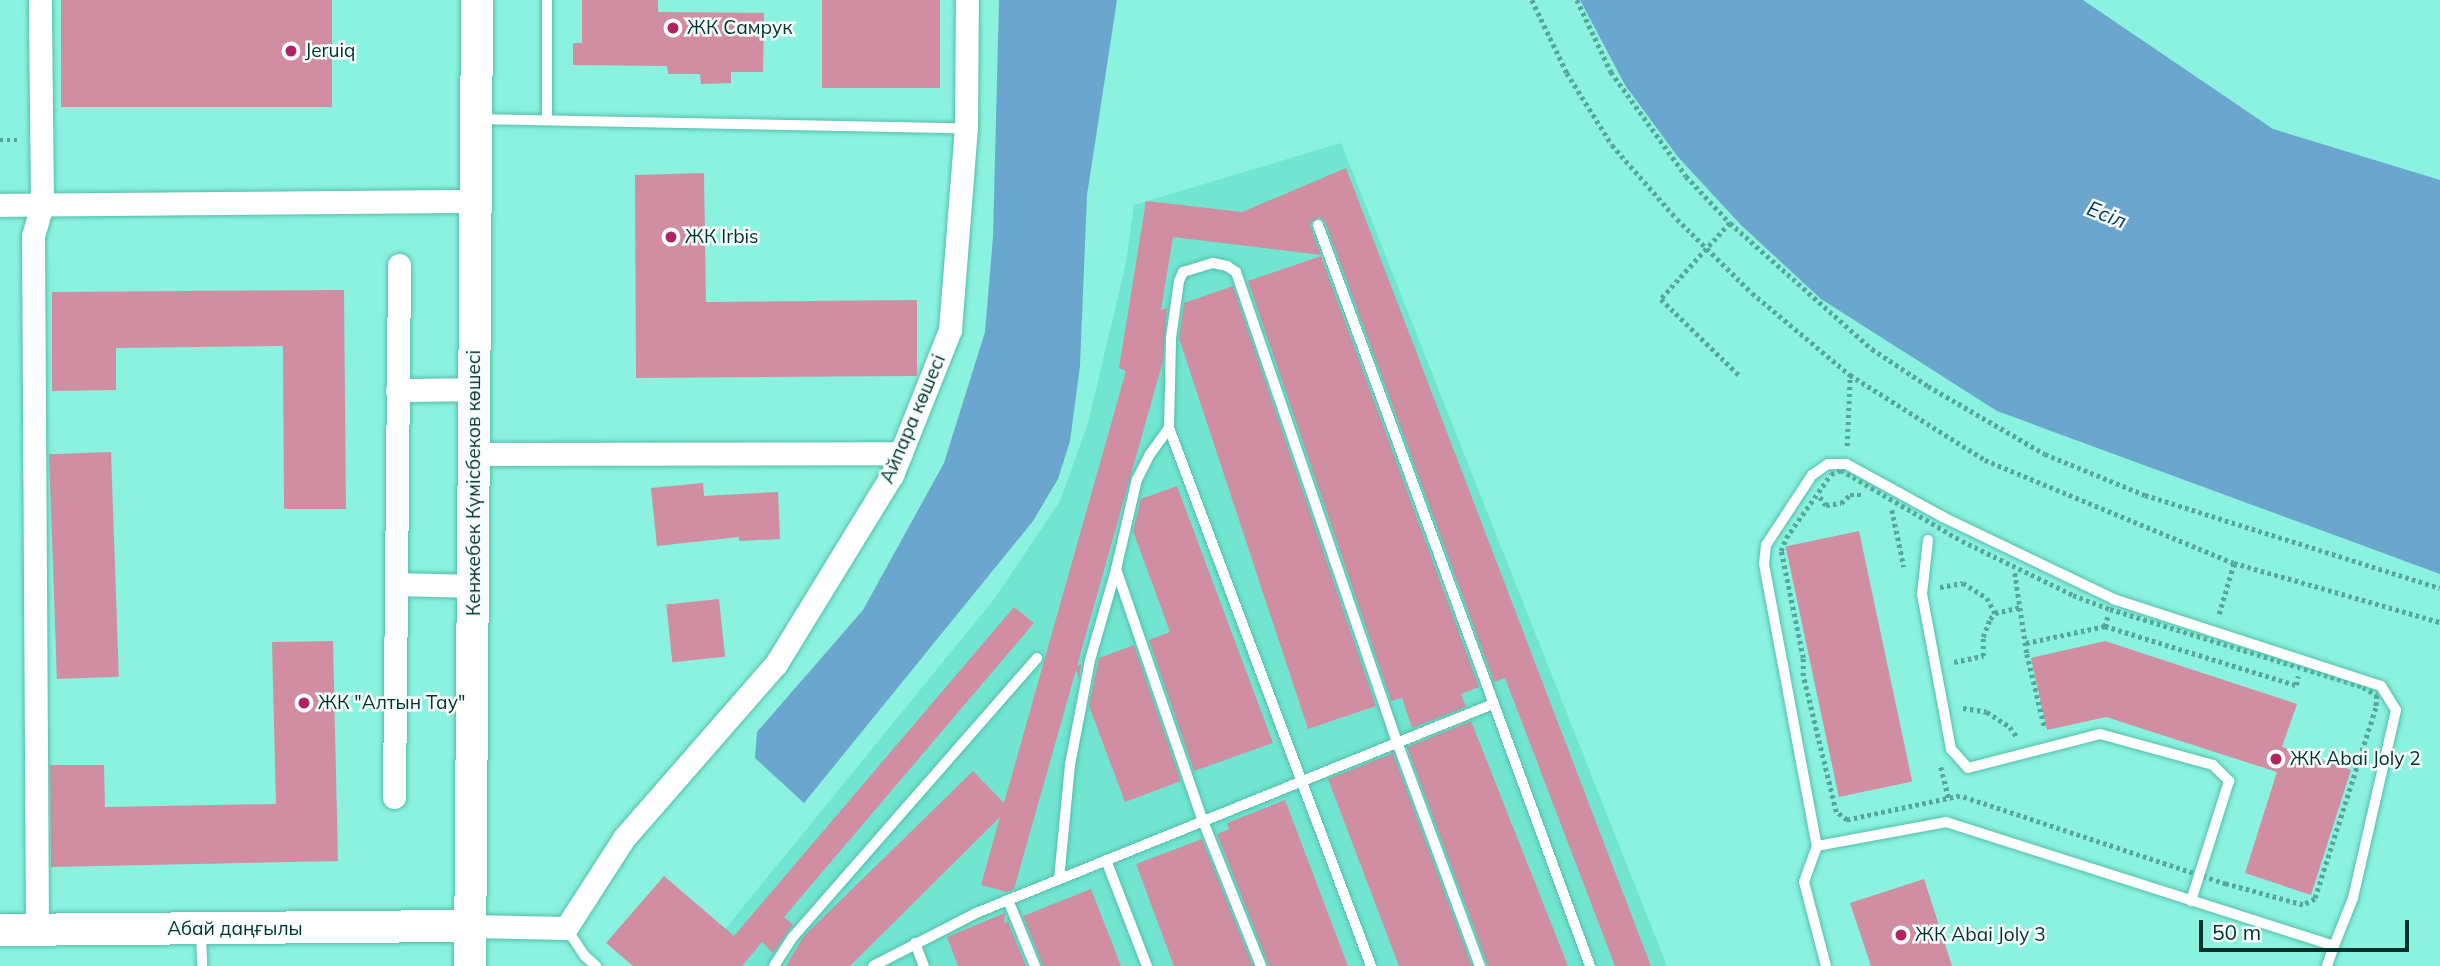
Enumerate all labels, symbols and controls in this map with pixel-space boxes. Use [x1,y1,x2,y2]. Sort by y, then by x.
place label: ЖК Самрук [687,17,793,39]
marker: ЖК Самрук [665,20,681,36]
place label: Jeruiq [305,40,355,62]
marker: Jeruiq [283,43,299,59]
water label: Есіл [2084,195,2130,233]
place label: ЖК Irbis [685,226,759,248]
marker: ЖК Irbis [663,229,679,245]
street label: Кенжебек Күмісбеков көшесі [463,350,485,616]
street label: Айпара көшесі [876,351,950,487]
place label: ЖК "Алтын Тау" [318,692,465,714]
marker: ЖК "Алтын Тау" [296,695,312,711]
place label: ЖК Abai Joly 2 [2290,748,2421,770]
marker: ЖК Abai Joly 2 [2268,751,2284,767]
scale bar [2202,906,2412,950]
street label: Абай даңғылы [167,918,303,940]
text: 50 m [2212,919,2261,945]
place label: ЖК Abai Joly 3 [1915,924,2046,946]
marker: ЖК Abai Joly 3 [1893,927,1909,943]

